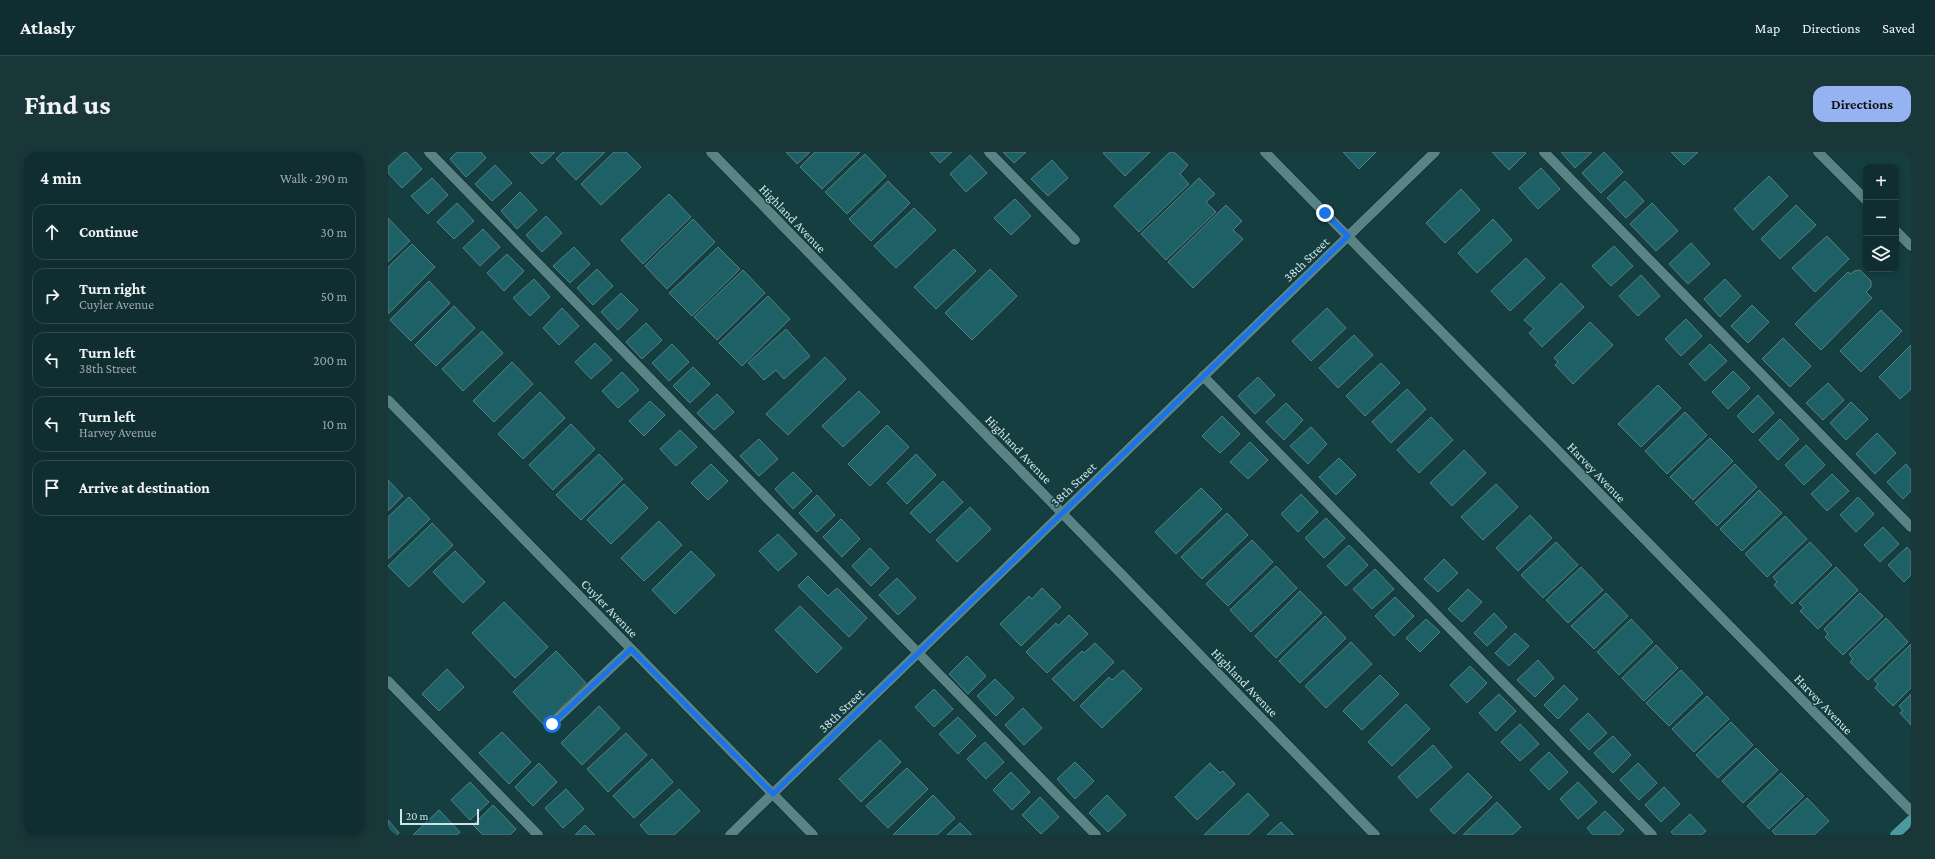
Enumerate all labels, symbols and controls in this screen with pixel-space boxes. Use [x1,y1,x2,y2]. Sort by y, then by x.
text: Atlasly [20,17,75,38]
text: Map [1755,20,1780,36]
text: Directions [1802,20,1860,36]
text: Saved [1882,20,1915,36]
button: Directions [1813,86,1911,122]
text: Find us [24,89,111,120]
map controls [1863,164,1899,272]
button: + [1863,164,1899,200]
text: 4 min [40,169,82,188]
text: Walk · 290 m [280,171,348,186]
street label: Highland Avenue [756,181,829,256]
button: − [1863,200,1899,236]
route end [1316,204,1334,222]
icon: ahead [41,221,63,243]
text: Continue [79,224,138,240]
text: 30 m [321,225,347,240]
street label: 38th Street [1281,234,1333,285]
button: layers [1863,236,1899,272]
text: Turn right [79,281,146,297]
icon: right [41,285,63,307]
text: 50 m [321,289,347,304]
text: Cuyler Avenue [79,297,154,312]
text: Turn left [79,345,135,361]
icon: left [41,349,63,371]
text: 200 m [313,353,347,368]
text: 38th Street [79,361,136,376]
text: Turn left [79,409,135,425]
street label: Highland Avenue [982,412,1055,487]
icon: left [41,413,63,435]
text: 10 m [322,417,347,432]
text: Harvey Avenue [79,425,156,440]
street label: Harvey Avenue [1564,439,1629,506]
street label: 38th Street [1048,459,1100,510]
icon: arrive [41,477,63,499]
text: Arrive at destination [79,480,210,496]
street label: Cuyler Avenue [578,576,641,641]
street label: Highland Avenue [1208,645,1281,720]
street label: Harvey Avenue [1791,671,1856,738]
street label: 38th Street [816,685,868,736]
route start [543,715,561,733]
scale bar [400,807,479,826]
text: 20 m [406,810,428,822]

